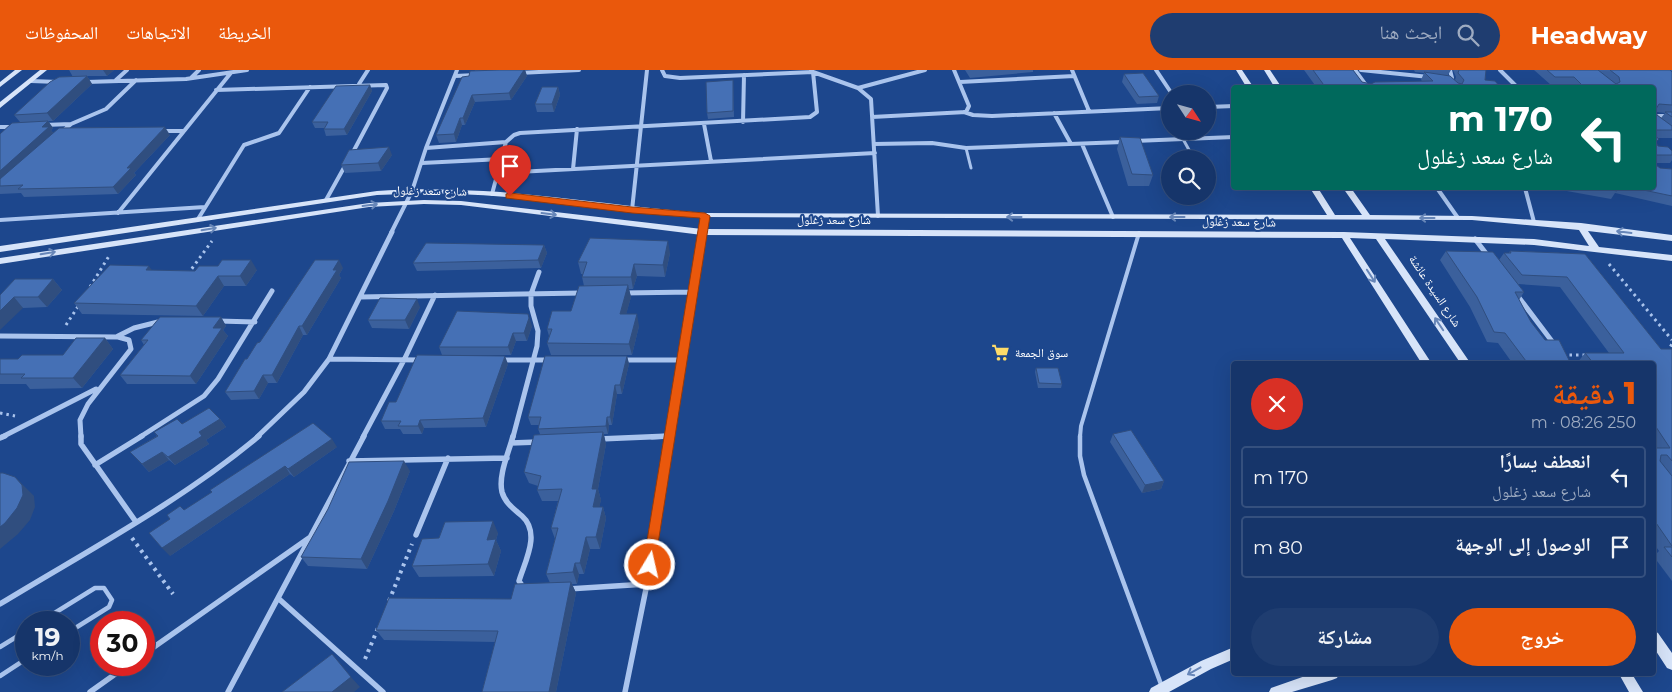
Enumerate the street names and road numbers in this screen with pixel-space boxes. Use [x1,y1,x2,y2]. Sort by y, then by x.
street label: شارع سعد زغلول [393,182,467,200]
street label: شارع سعد زغلول [797,212,871,228]
street label: شارع سعد زغلول [1202,213,1276,231]
street label: شارع السيدة عائشة [1405,252,1465,330]

